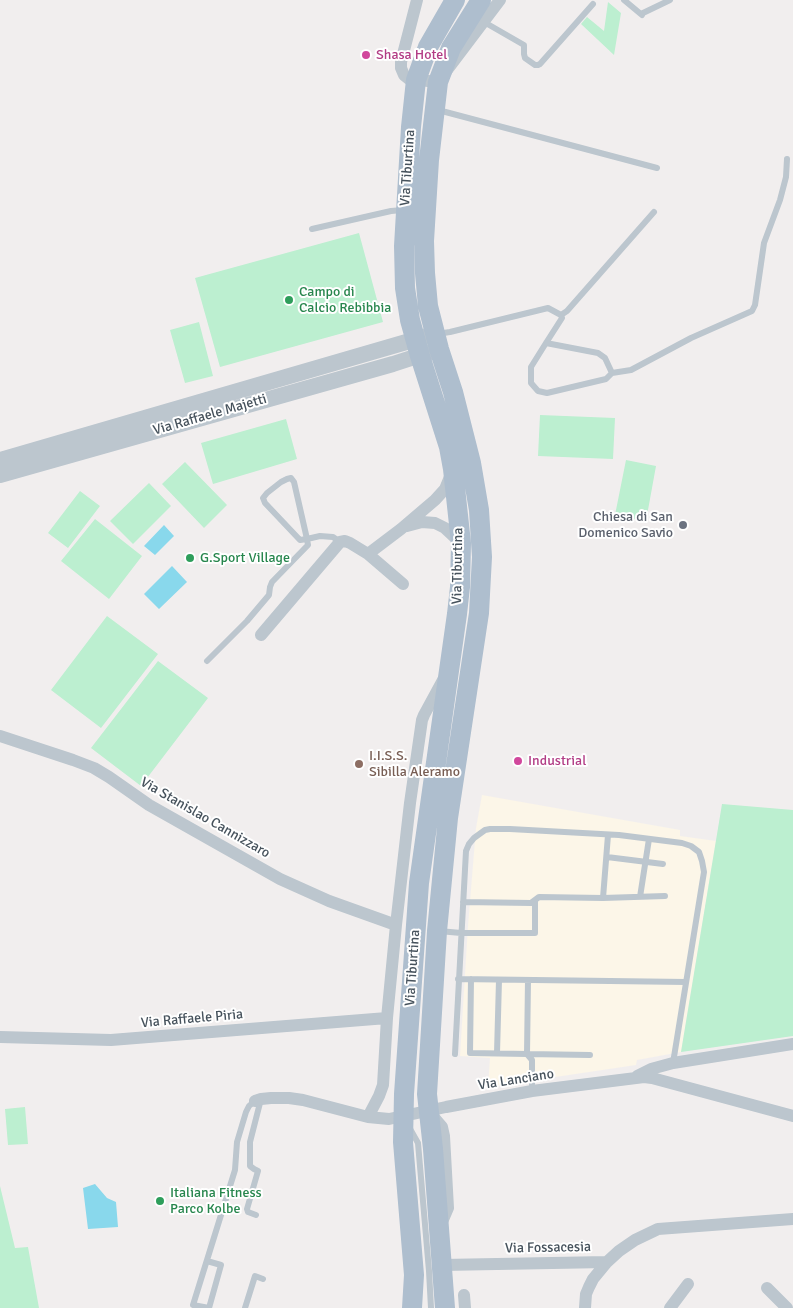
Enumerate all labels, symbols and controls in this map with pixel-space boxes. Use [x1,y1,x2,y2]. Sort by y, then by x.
place label: Shasa Hotel [376,47,447,63]
marker: Shasa Hotel [360,49,372,61]
street label: Via Tiburtina [397,129,419,207]
place label: Campo di Calcio Rebibbia [299,284,391,316]
marker: Campo di Calcio Rebibbia [283,294,295,306]
street label: Via Raffaele Majetti [151,391,269,439]
place label: Chiesa di San Domenico Savio [578,509,673,542]
marker: Chiesa di San Domenico Savio [677,519,689,531]
street label: Via Tiburtina [449,527,467,605]
place label: G.Sport Village [200,550,290,566]
marker: G.Sport Village [184,552,196,564]
place label: I.I.S.S. Sibilla Aleramo [369,748,460,780]
place label: Industrial [528,753,586,769]
marker: Industrial [512,755,524,767]
marker: I.I.S.S. Sibilla Aleramo [353,758,365,770]
street label: Via Stanislao Cannizzaro [137,774,273,862]
street label: Via Tiburtina [402,929,424,1007]
street label: Via Raffaele Piria [140,1006,244,1032]
street label: Via Lanciano [477,1066,555,1094]
place label: Italiana Fitness Parco Kolbe [170,1185,262,1218]
marker: Italiana Fitness Parco Kolbe [154,1195,166,1207]
street label: Via Fossacesia [505,1239,591,1257]

